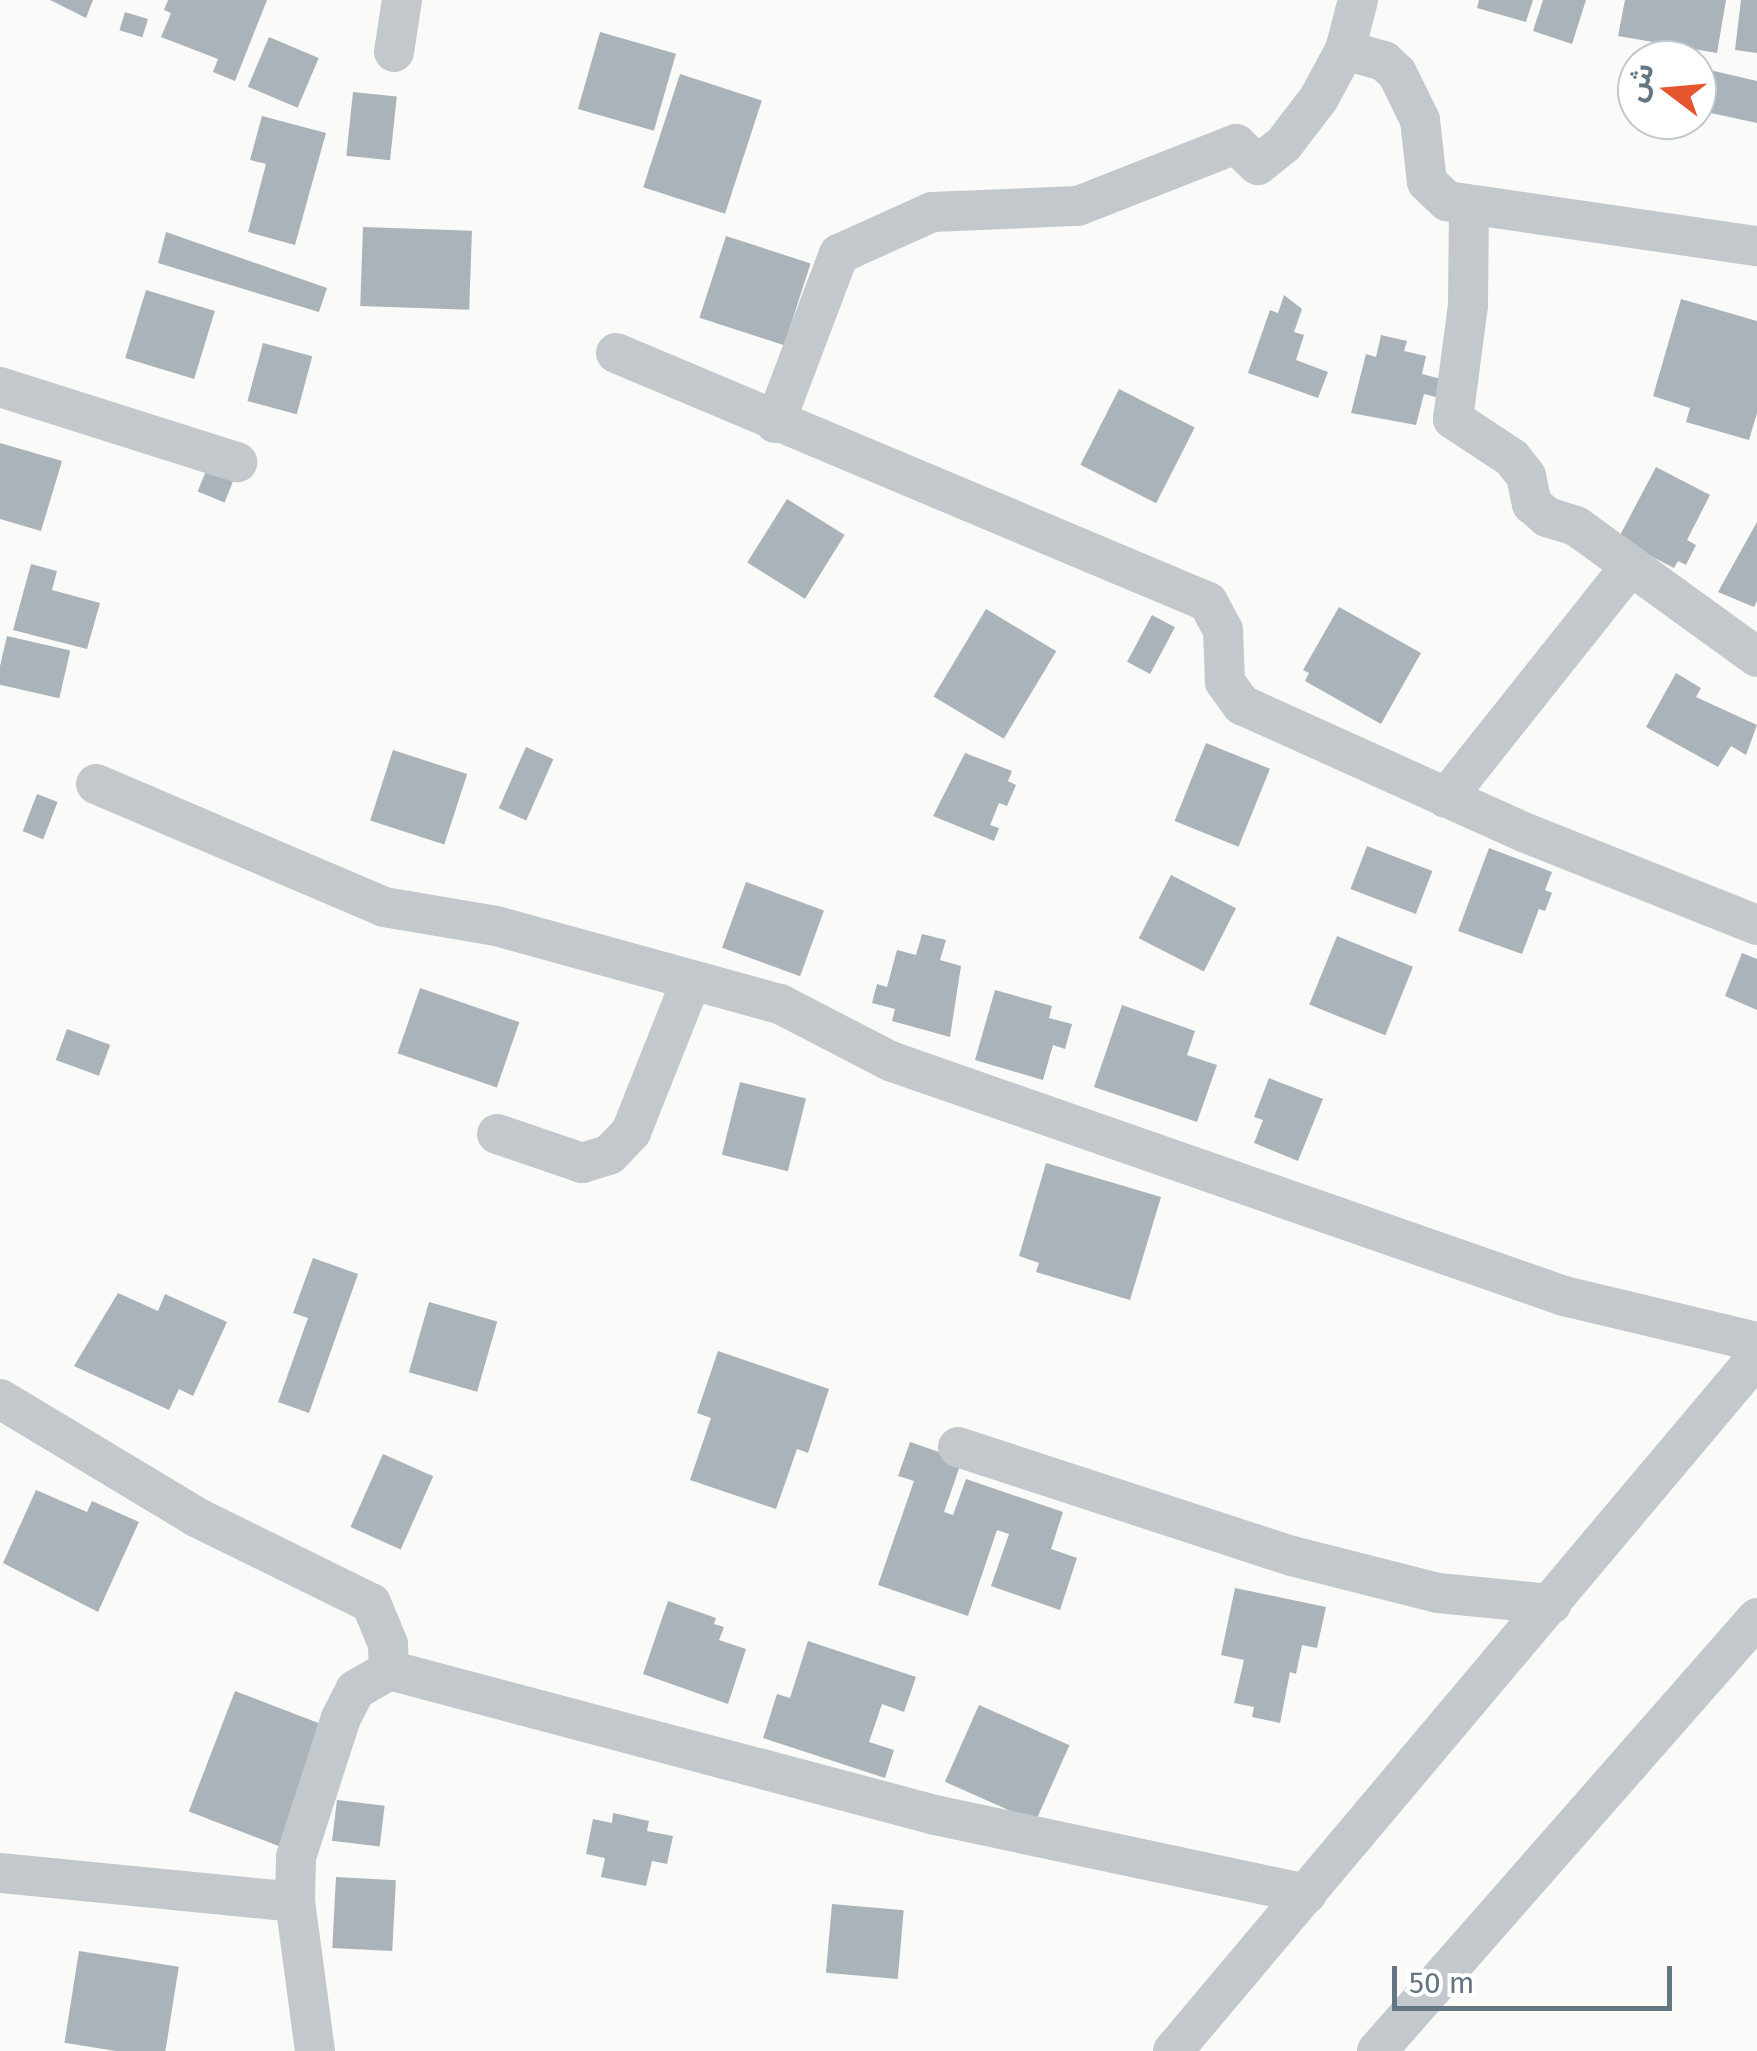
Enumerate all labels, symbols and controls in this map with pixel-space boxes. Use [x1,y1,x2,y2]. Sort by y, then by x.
north arrow [1617,40,1717,140]
text: ش [1618,59,1661,105]
scale bar [1397,1946,1677,2008]
text: 50 m [1409,1965,1474,2001]

